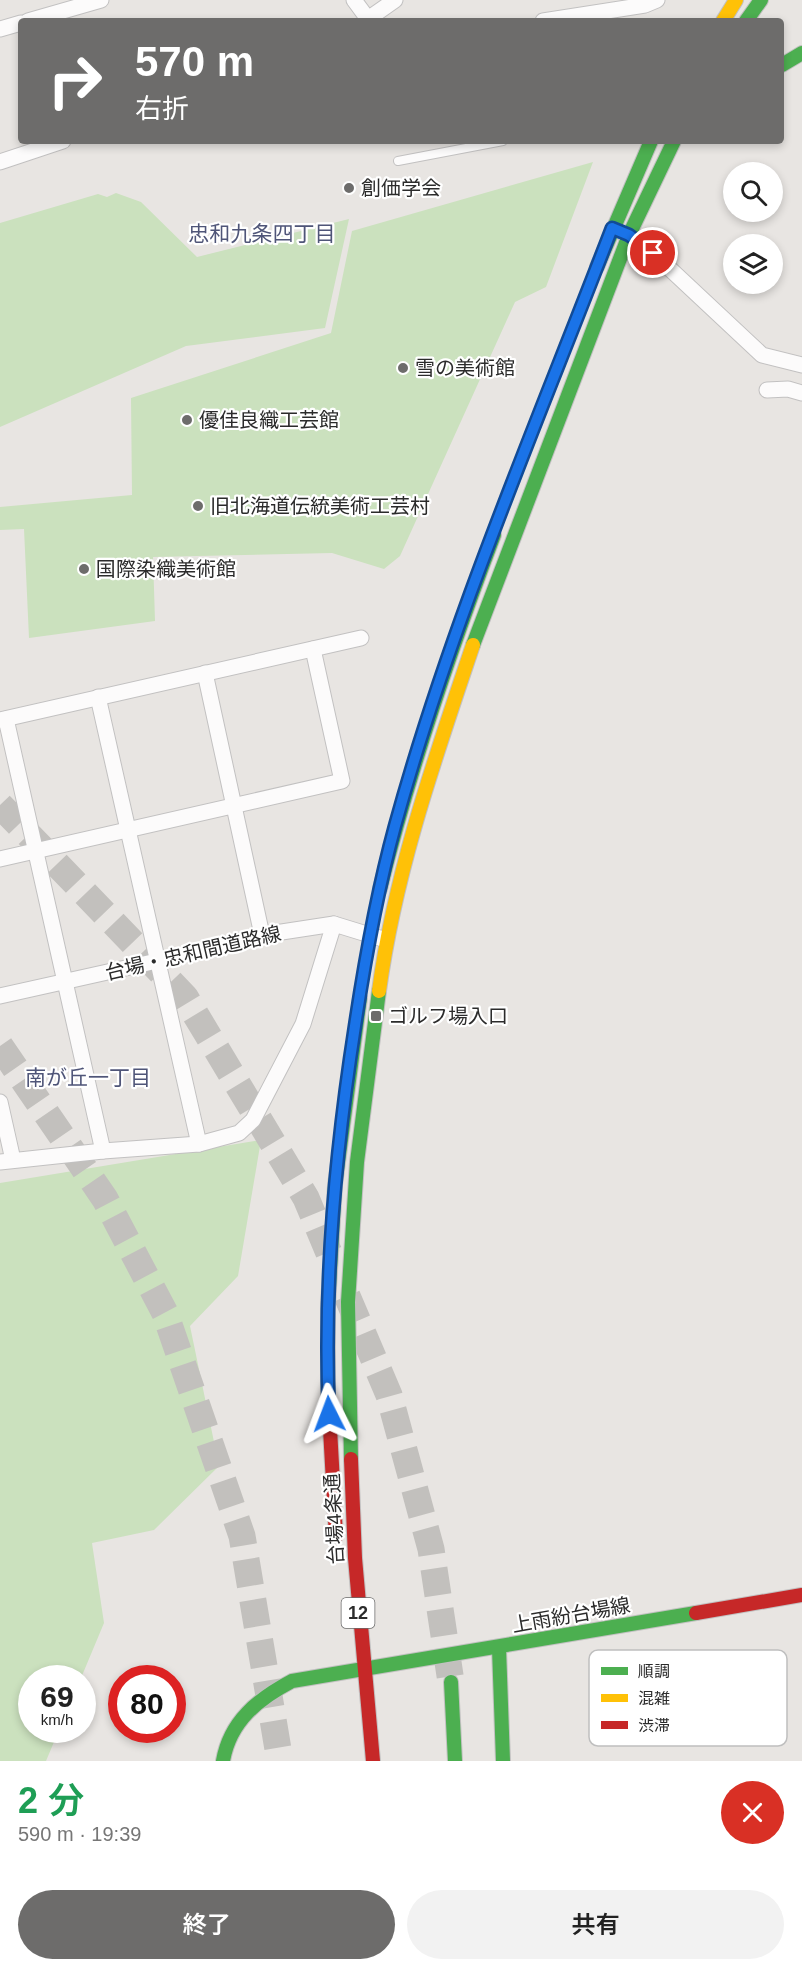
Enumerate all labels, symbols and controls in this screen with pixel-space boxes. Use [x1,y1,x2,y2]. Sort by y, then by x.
text: 570 m [135,38,254,85]
icon: right [36,42,114,120]
text: 右折 [135,94,189,124]
map controls [723,162,783,294]
button: search [723,162,783,222]
place label: 創価学会 [361,177,441,199]
marker: 創価学会 [342,181,356,195]
district label: 忠和九条四丁目 [189,222,336,245]
pin [627,227,678,278]
button: layers [723,234,783,294]
icon: arrive [636,236,669,269]
place label: 雪の美術館 [415,357,515,379]
marker: 雪の美術館 [396,361,410,375]
place label: 優佳良織工芸館 [199,409,339,431]
marker: 優佳良織工芸館 [180,413,194,427]
place label: 旧北海道伝統美術工芸村 [210,495,430,517]
marker: 旧北海道伝統美術工芸村 [191,499,205,513]
place label: 国際染織美術館 [96,558,236,580]
marker: 国際染織美術館 [77,562,91,576]
street label: 台場・忠和間道路線 [103,922,283,984]
place label: ゴルフ場入口 [388,1005,508,1027]
marker: ゴルフ場入口 [369,1009,383,1023]
district label: 南が丘一丁目 [25,1066,151,1089]
position arrow [297,1382,361,1446]
street label: 台場4条通 [321,1473,347,1565]
street label: 上雨紛台場線 [510,1594,632,1636]
road number: 12 [342,1598,374,1628]
legend [589,1650,787,1746]
text: 順調 [638,1663,670,1680]
speed limit sign: 80 [108,1665,186,1743]
text: 69 [40,1680,74,1713]
text: 混雑 [638,1690,670,1707]
text: km/h [41,1711,73,1728]
text: 渋滞 [638,1717,670,1734]
text: 2 分 [18,1780,84,1821]
button: close [721,1781,784,1844]
text: 590 m · 19:39 [18,1823,141,1845]
button: 終了 [18,1890,395,1959]
button: 共有 [407,1890,784,1959]

